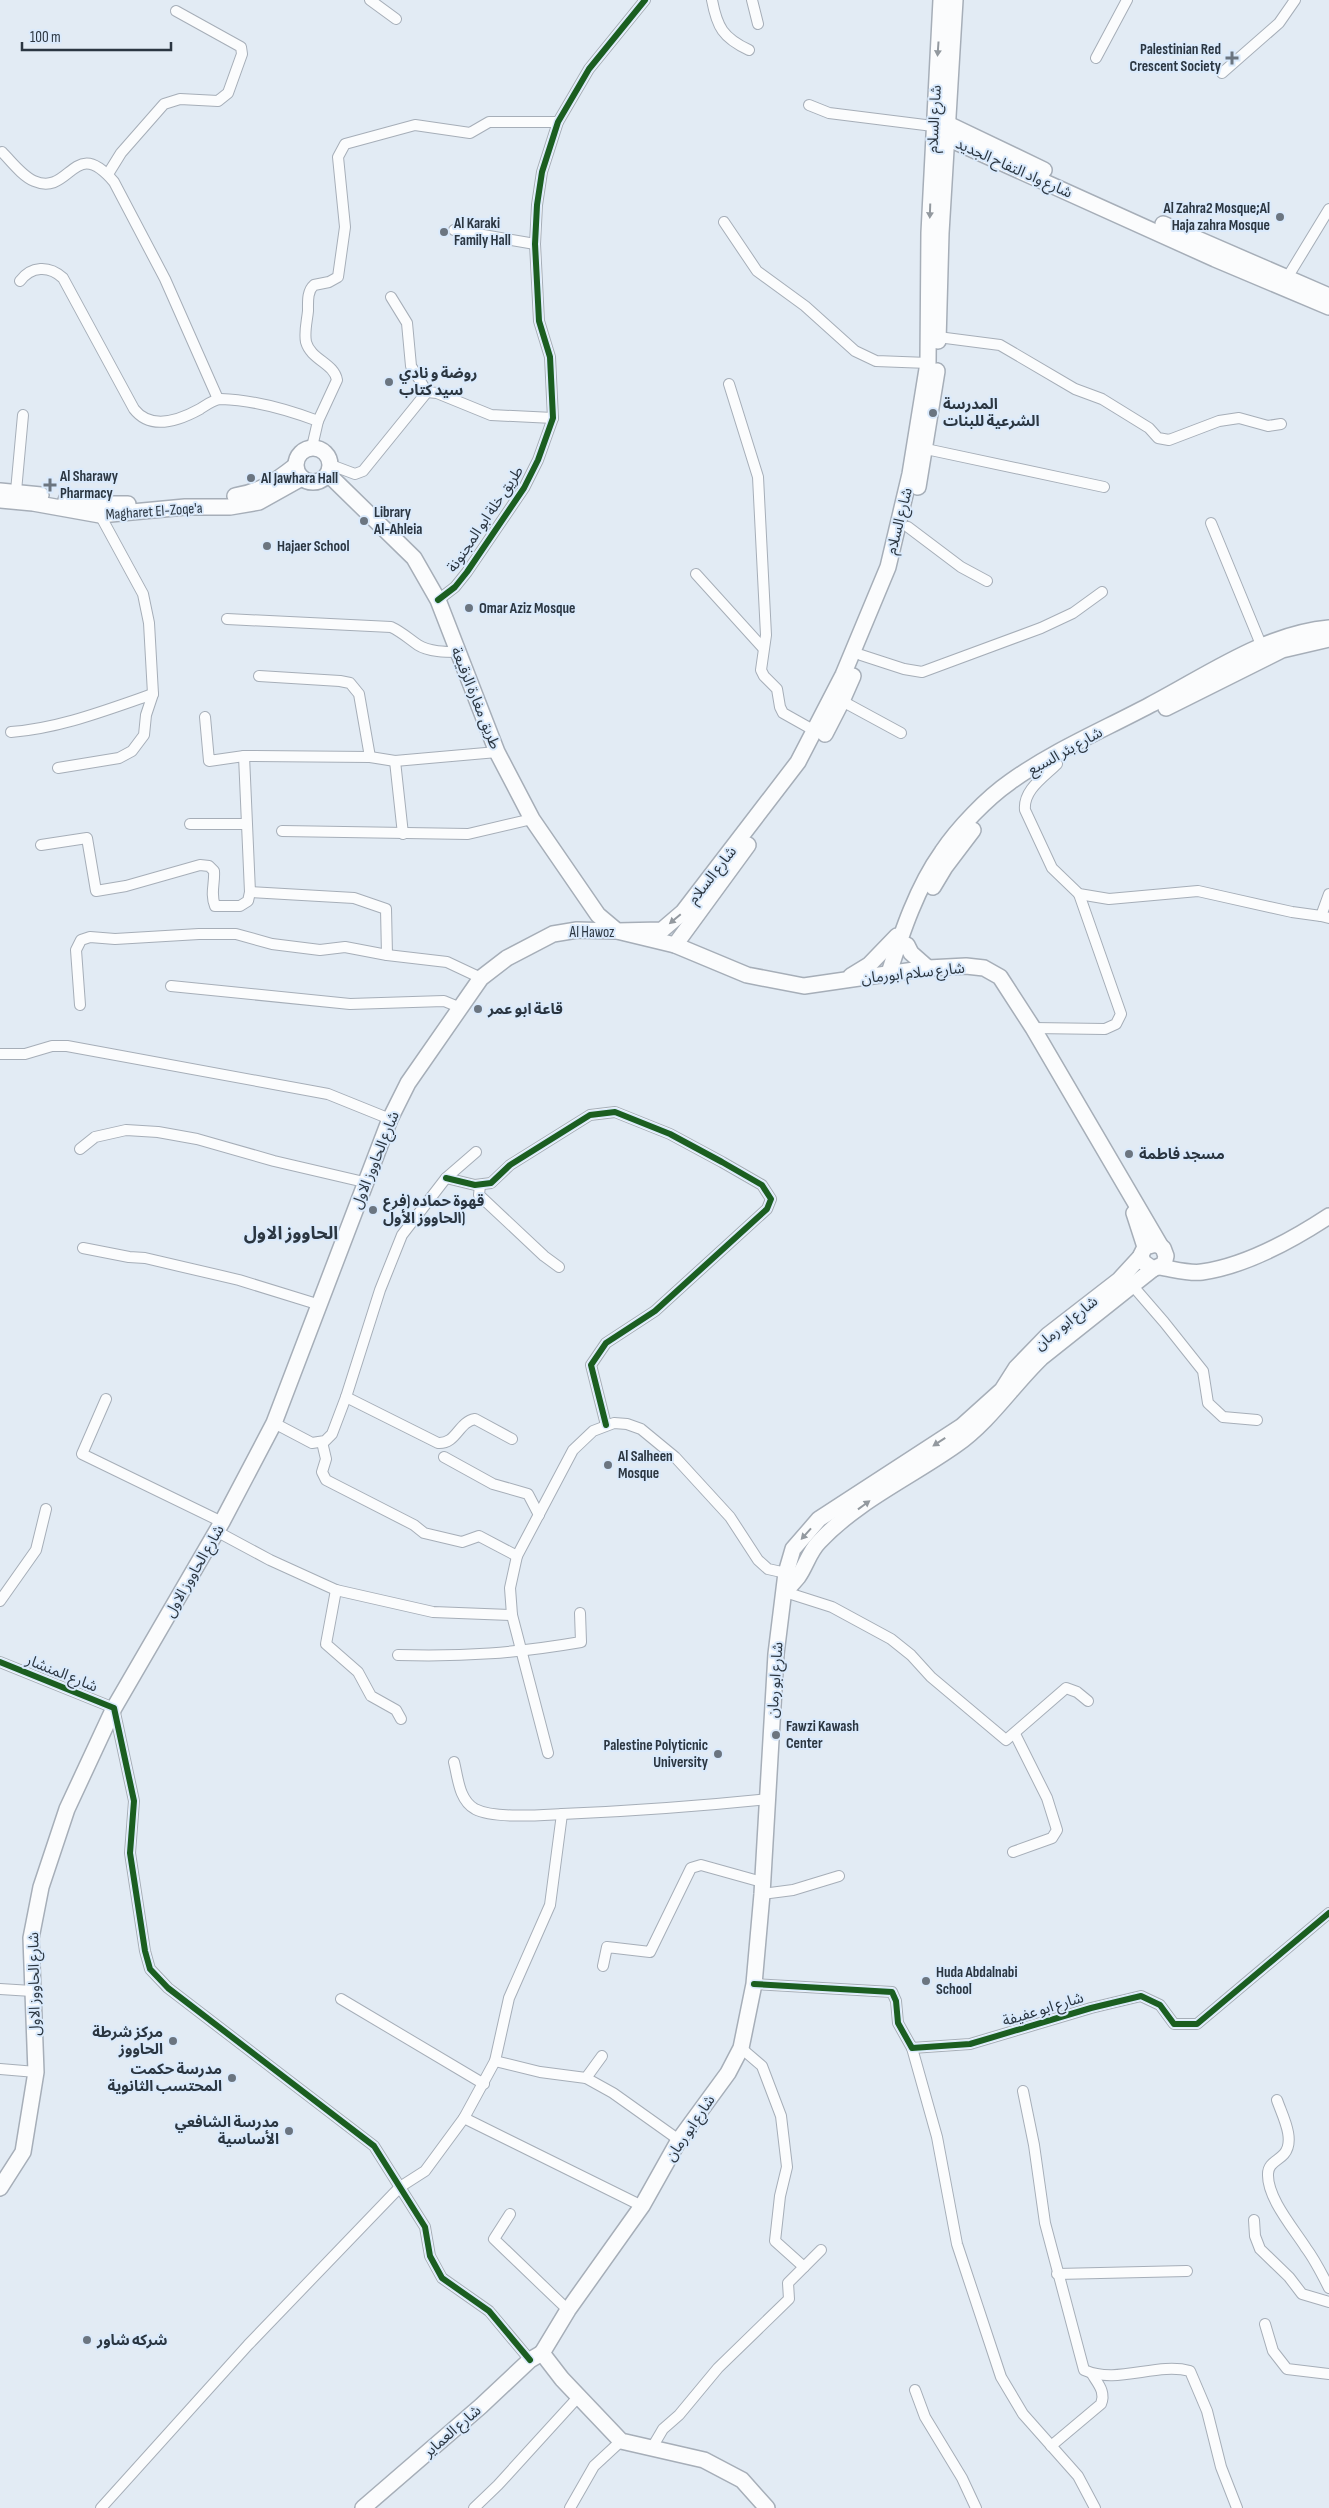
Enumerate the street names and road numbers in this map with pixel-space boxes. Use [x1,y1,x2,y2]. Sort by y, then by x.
street label: شارع السلام [923,84,948,154]
street label: شارع واد التفاح الجديد [952,134,1075,205]
street label: طريق خلة ابو المجنونة [443,463,528,576]
street label: شارع السلام [882,486,919,557]
street label: Magharet El-Zoqe'a [105,499,203,524]
street label: طريق مغارة الزقيعة [446,644,505,752]
street label: شارع بئر السبع [1025,723,1107,781]
street label: شارع السلام [684,842,743,909]
street label: Al Hawoz [569,923,615,942]
street label: شارع سلام ابورمان [860,959,966,990]
street label: شارع الحاووز الاول [347,1108,406,1213]
street label: شارع ابو رمان [1031,1292,1103,1356]
street label: شارع الحاووز الاول [160,1521,230,1622]
street label: شارع ابو رمان [763,1641,790,1719]
street label: شارع المنشار [22,1650,101,1698]
street label: شارع الحاووز الاول [24,1932,47,2036]
street label: شارع ابو عفيفة [1000,1988,1087,2033]
street label: شارع ابو رمان [661,2091,721,2166]
street label: شارع العماير [419,2401,487,2464]

